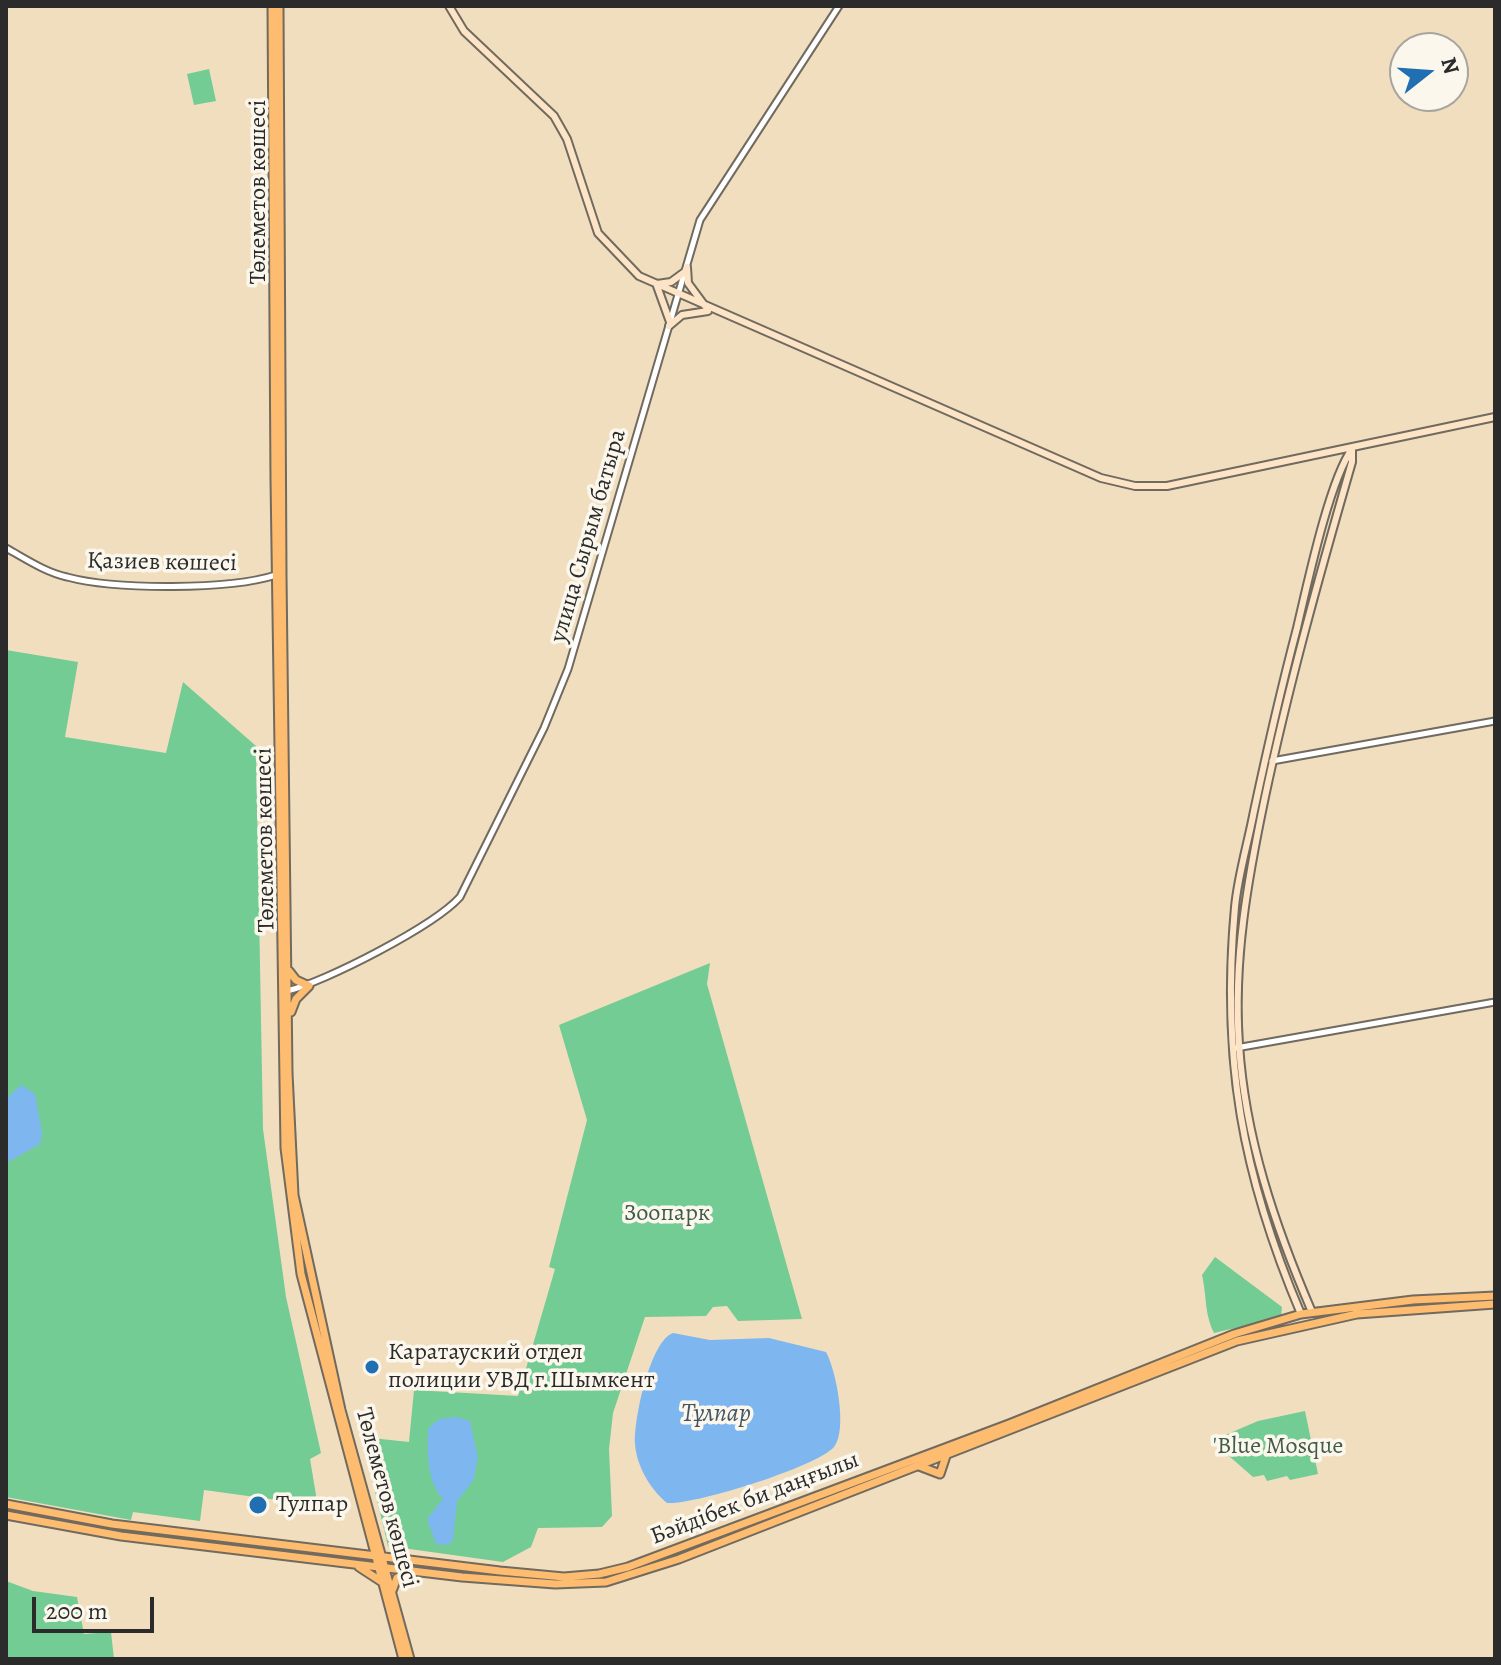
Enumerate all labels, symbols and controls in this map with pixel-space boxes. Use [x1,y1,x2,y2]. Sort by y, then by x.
north arrow [1389,32,1469,112]
text: N [1433,54,1467,78]
street label: Төлеметов көшесі [245,100,273,284]
street label: улица Сырым батыра [545,426,633,646]
street label: Қазиев көшесі [87,547,237,579]
street label: Төлеметов көшесі [250,747,282,933]
park label: Зоопарк [624,1200,710,1228]
place label: Каратауский отдел полиции УВД г.Шымкент [388,1339,655,1395]
marker: Каратауский отдел полиции УВД г.Шымкент [363,1358,381,1376]
water label: Тұлпар [681,1399,751,1431]
street label: Төлеметов көшесі [348,1405,424,1591]
park label: 'Blue Mosque [1213,1433,1343,1461]
street label: Бәйдібек би даңғылы [647,1446,863,1552]
place label: Тулпар [276,1491,348,1519]
marker: Тулпар [247,1494,269,1516]
scale bar [36,1581,158,1631]
text: 200 m [46,1595,108,1627]

